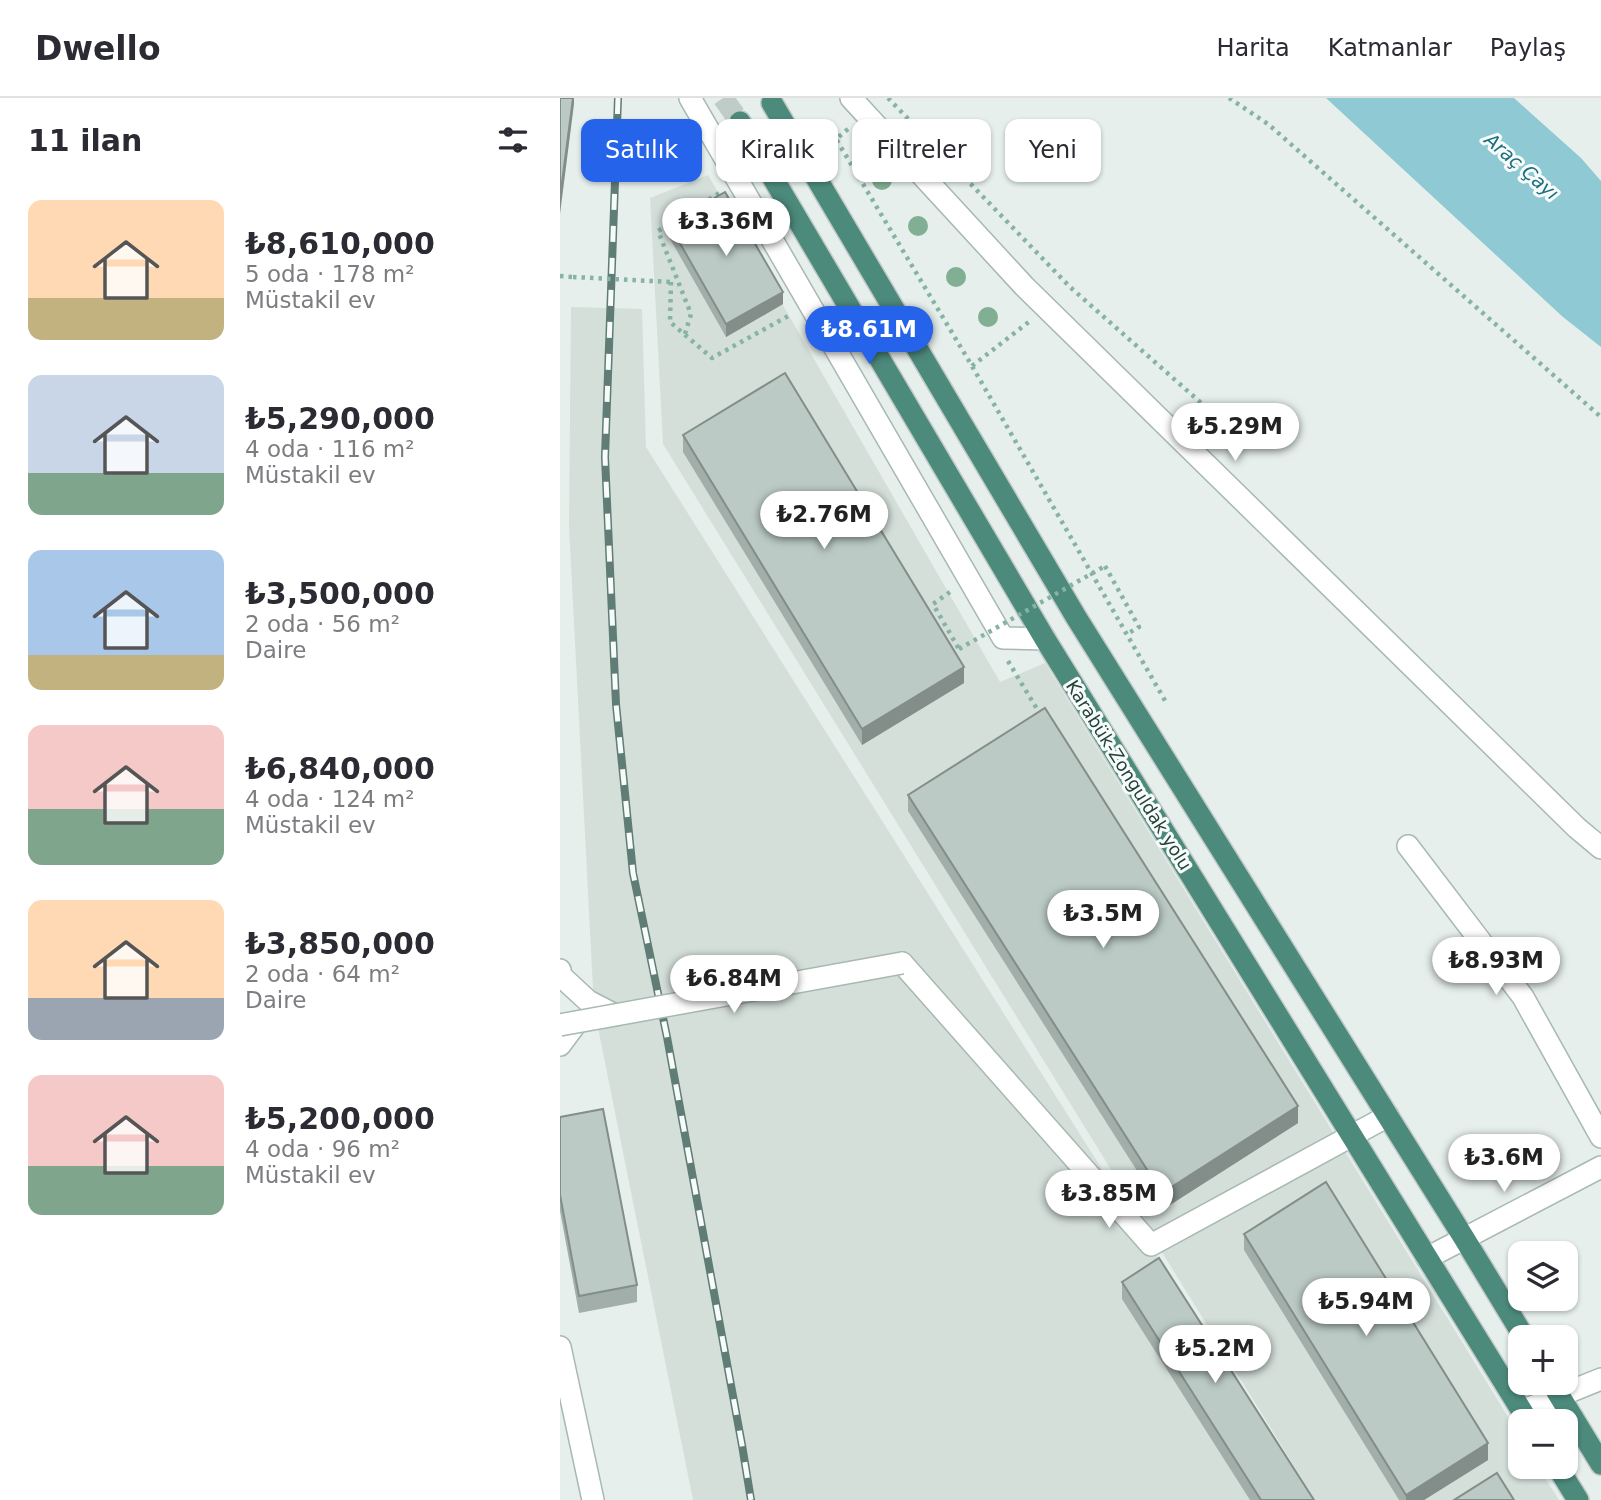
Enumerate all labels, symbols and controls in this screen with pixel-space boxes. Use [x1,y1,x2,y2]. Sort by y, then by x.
text: Dwello [35,29,161,68]
text: Harita [1216,34,1290,62]
text: Katmanlar [1328,34,1452,62]
text: Paylaş [1490,34,1566,62]
chip: Satılık [581,119,702,182]
chip: Kiralık [716,119,838,182]
chip: Filtreler [852,119,991,182]
chip: Yeni [1005,119,1101,182]
icon: filters [494,121,532,159]
text: 11 ilan [28,123,142,158]
water label: Araç Çayı [1479,127,1563,204]
pin: ₺3.36M [669,198,783,258]
text: ₺3.36M [678,208,774,234]
text: ₺8,610,000 [245,226,435,261]
icon: home [84,228,168,312]
text: 5 oda · 178 m² [245,261,414,287]
text: Müstakil ev [245,287,376,313]
pin: ₺8.61M [812,306,926,366]
text: ₺8.61M [821,316,917,342]
text: ₺5,290,000 [245,401,435,436]
icon: home [84,403,168,487]
pin: ₺5.29M [1178,404,1292,463]
text: ₺5.29M [1187,413,1283,439]
text: 4 oda · 116 m² [245,436,414,462]
text: Müstakil ev [245,462,376,488]
pin: ₺2.76M [767,491,881,551]
text: ₺2.76M [776,501,872,527]
text: ₺3,500,000 [245,576,435,611]
icon: home [84,578,168,662]
text: 2 oda · 56 m² [245,611,400,637]
text: Daire [245,637,306,663]
street label: Karabük-Zonguldak yolu [1062,676,1196,874]
text: ₺6,840,000 [245,751,435,786]
icon: home [84,753,168,837]
text: 4 oda · 124 m² [245,786,414,812]
text: Müstakil ev [245,812,376,838]
pin: ₺3.5M [1054,890,1152,950]
text: ₺3.5M [1063,900,1143,926]
text: ₺3,850,000 [245,926,435,961]
icon: home [84,928,168,1012]
pin: ₺8.93M [1439,937,1553,997]
text: ₺8.93M [1448,947,1544,973]
pin: ₺6.84M [677,956,791,1015]
text: 2 oda · 64 m² [245,961,400,987]
text: ₺6.84M [686,965,782,991]
text: Daire [245,987,306,1013]
text: ₺5,200,000 [245,1101,435,1136]
icon: home [84,1103,168,1187]
pin: ₺3.6M [1455,1134,1553,1194]
text: 4 oda · 96 m² [245,1136,400,1162]
text: ₺3.6M [1464,1144,1544,1170]
text: Müstakil ev [245,1162,376,1188]
pin: ₺3.85M [1052,1170,1166,1230]
text: ₺3.85M [1061,1180,1157,1206]
map controls [1508,1241,1578,1479]
button: layers [1508,1241,1578,1311]
pin: ₺5.94M [1309,1278,1423,1338]
text: ₺5.94M [1318,1288,1414,1314]
button: + [1508,1325,1578,1395]
pin: ₺5.2M [1166,1326,1264,1385]
text: ₺5.2M [1175,1335,1255,1361]
button: − [1508,1409,1578,1479]

